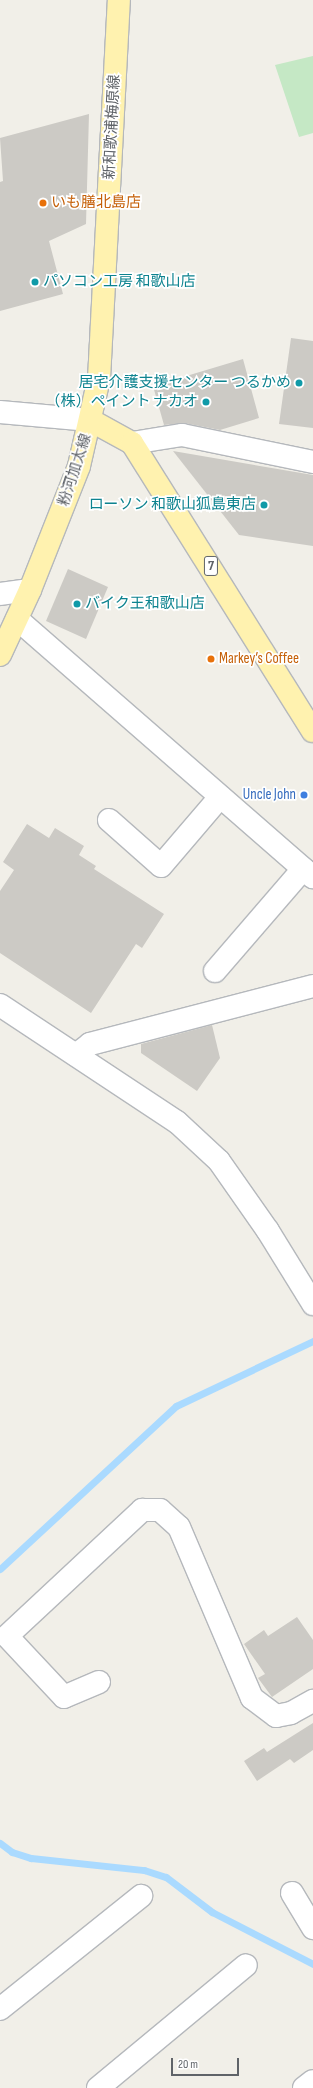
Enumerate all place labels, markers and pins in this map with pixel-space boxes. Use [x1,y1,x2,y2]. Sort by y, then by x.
place label: いも膳北島店 [51,194,141,212]
marker: いも膳北島店 [38,198,48,208]
place label: パソコン工房 和歌山店 [43,273,195,291]
marker: パソコン工房 和歌山店 [30,277,40,287]
place label: 居宅介護支援センター つるかめ [79,374,291,392]
marker: 居宅介護支援センター つるかめ [294,378,304,388]
place label: （株）ペイント ナカオ [46,393,198,411]
marker: （株）ペイント ナカオ [201,397,211,407]
place label: ローソン 和歌山狐島東店 [89,496,256,514]
marker: ローソン 和歌山狐島東店 [259,500,269,510]
place label: バイク王和歌山店 [85,595,205,613]
marker: バイク王和歌山店 [72,599,82,609]
place label: Markey’s Coffee [219,650,299,668]
marker: Markey’s Coffee [206,654,216,664]
place label: Uncle John [243,786,296,804]
marker: Uncle John [299,790,309,800]

